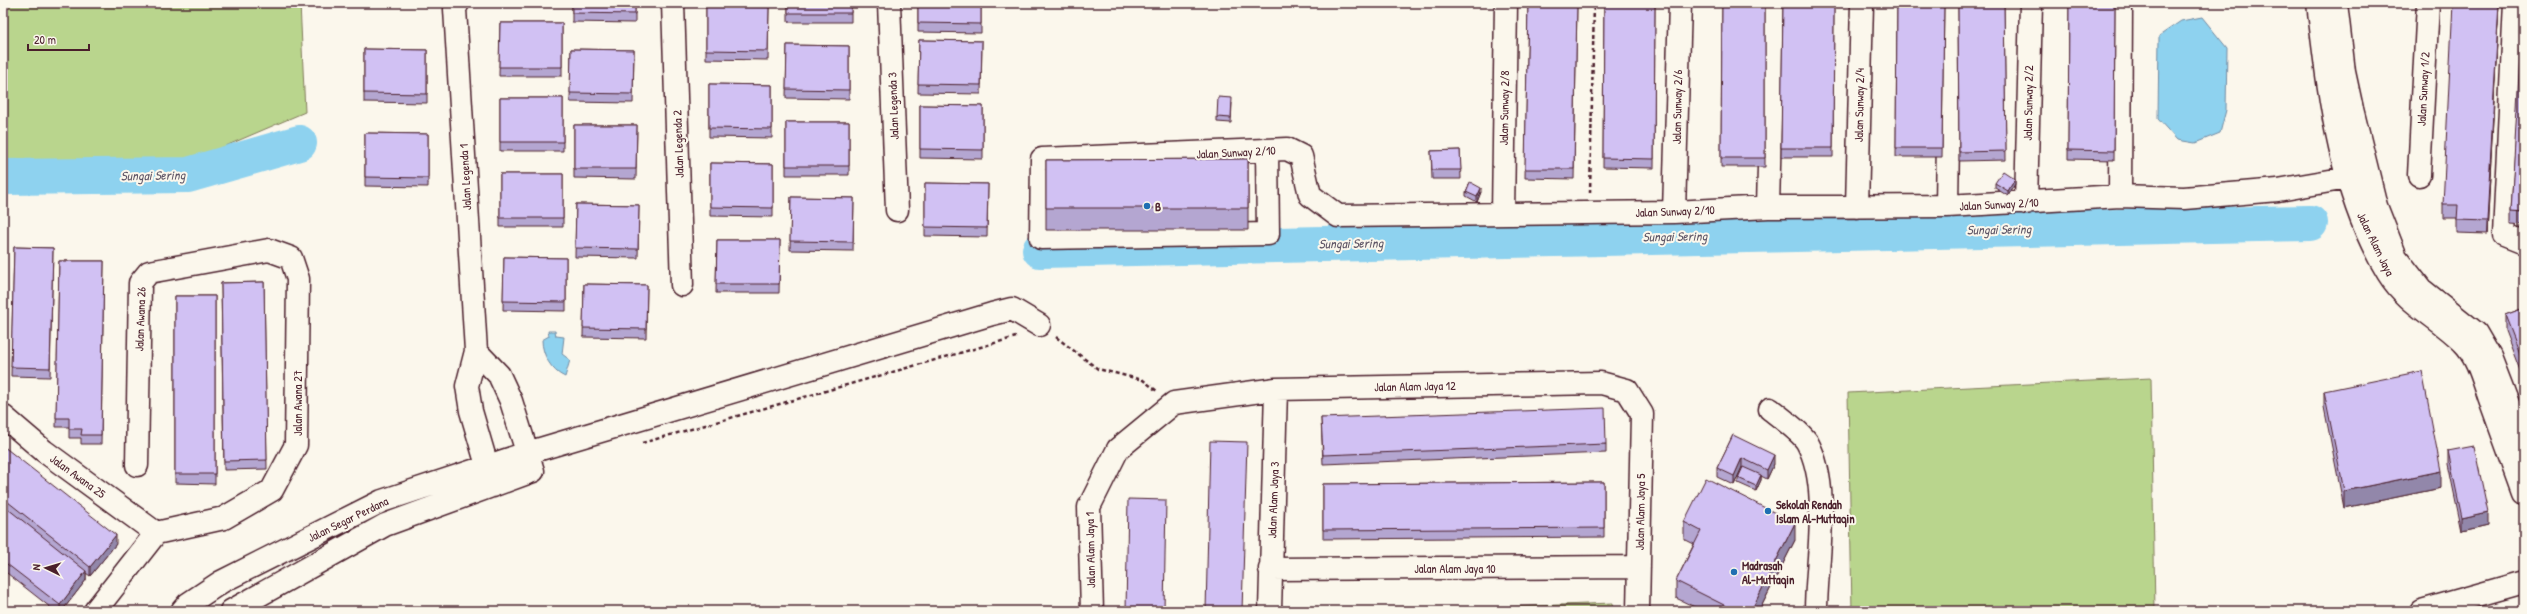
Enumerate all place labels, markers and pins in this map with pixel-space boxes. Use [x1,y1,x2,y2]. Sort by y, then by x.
place label: B [1155,198,1161,215]
marker: B [1142,201,1152,211]
place label: Sekolah Rendah Islam Al-Muttaqin [1776,496,1855,528]
marker: Sekolah Rendah Islam Al-Muttaqin [1763,506,1773,516]
place label: Madrasah Al-Muttaqin [1742,557,1795,589]
marker: Madrasah Al-Muttaqin [1729,567,1739,577]

